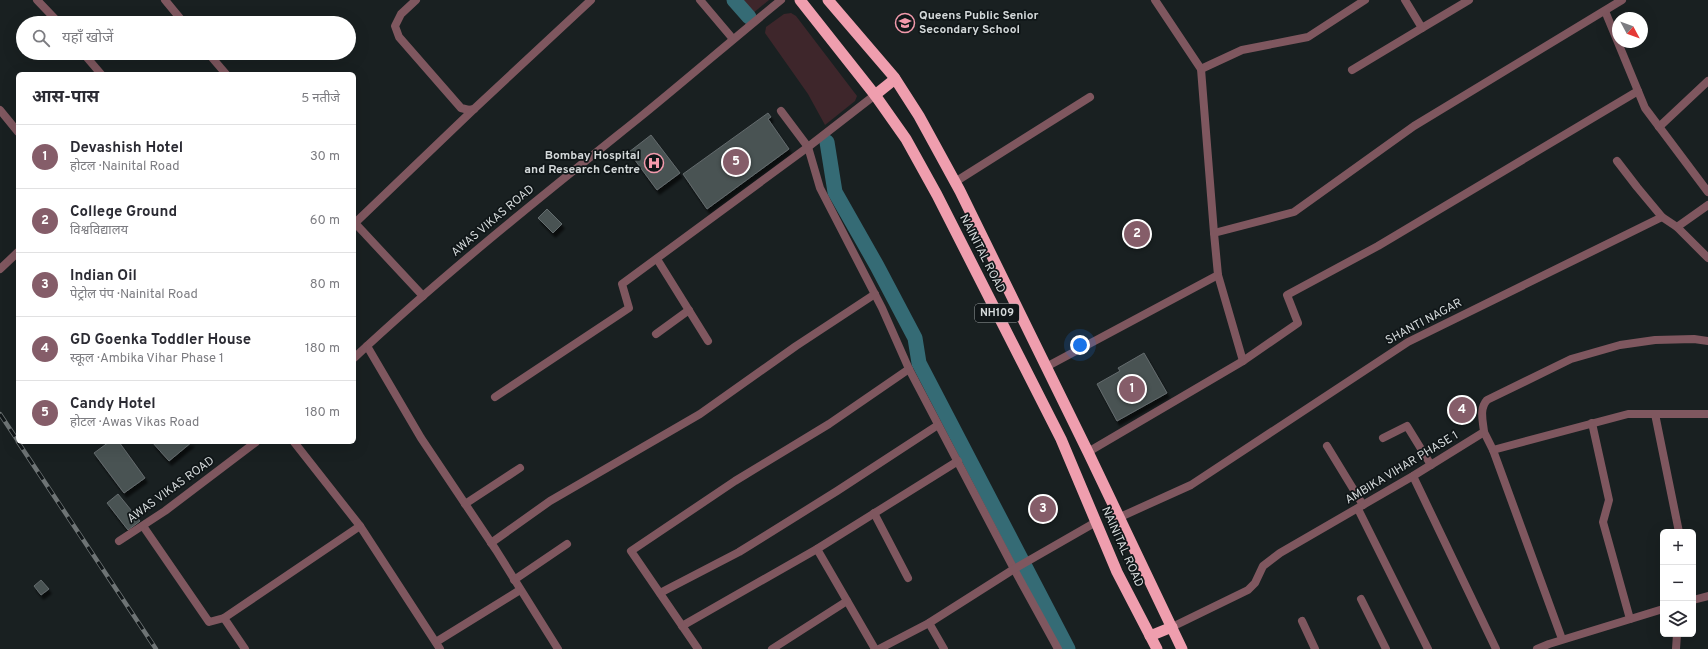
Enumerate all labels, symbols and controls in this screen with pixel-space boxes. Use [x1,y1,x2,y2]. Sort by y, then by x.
place label: Queens Public Senior Secondary School [919,8,1038,38]
school or university icon: Queens Public Senior Secondary School [894,12,916,34]
north arrow [1612,12,1648,48]
search box [16,16,356,60]
icon: search [30,27,52,49]
text: यहाँ खोजें [62,29,113,48]
text: आस-पास [32,87,99,109]
text: 5 नतीजे [301,91,340,107]
text: Devashish Hotel [70,139,183,158]
pin: 5 [723,147,749,177]
place label: Bombay Hospital and Research Centre [524,148,640,178]
text: 1 [42,149,48,165]
text: 30 m [310,149,340,165]
hospital icon: Bombay Hospital and Research Centre [643,152,665,174]
text: होटल · Nainital Road [70,159,180,175]
street label: AWAS VIKAS ROAD [448,182,538,260]
text: College Ground [70,203,177,222]
street label: NAINITAL ROAD [955,212,1009,296]
text: 2 [41,213,49,229]
text: 60 m [310,213,340,229]
pin: 2 [1124,219,1150,249]
text: विश्वविद्यालय [70,223,128,239]
text: Indian Oil [70,267,137,286]
text: 3 [41,277,49,293]
text: 80 m [310,277,340,293]
text: पेट्रोल पंप · Nainital Road [70,287,198,303]
street label: SHANTI NAGAR [1383,295,1465,349]
road number: NH109 [975,304,1019,322]
text: GD Goenka Toddler House [70,331,251,350]
your location [1070,335,1090,355]
text: 4 [41,341,49,357]
text: 180 m [305,341,340,357]
text: स्कूल · Ambika Vihar Phase 1 [70,351,224,367]
pin: 1 [1119,374,1145,404]
text: Candy Hotel [70,395,156,414]
pin: 4 [1449,395,1475,425]
text: 5 [41,405,49,421]
text: 180 m [305,405,340,421]
text: होटल · Awas Vikas Road [70,415,199,431]
street label: AMBIKA VIHAR PHASE 1 [1342,428,1462,508]
street label: AWAS VIKAS ROAD [124,453,218,527]
pin: 3 [1030,494,1056,524]
street label: NAINITAL ROAD [1097,504,1147,590]
map controls [1660,529,1696,637]
button: + [1660,529,1696,565]
button: − [1660,565,1696,601]
button: layers [1660,601,1696,637]

